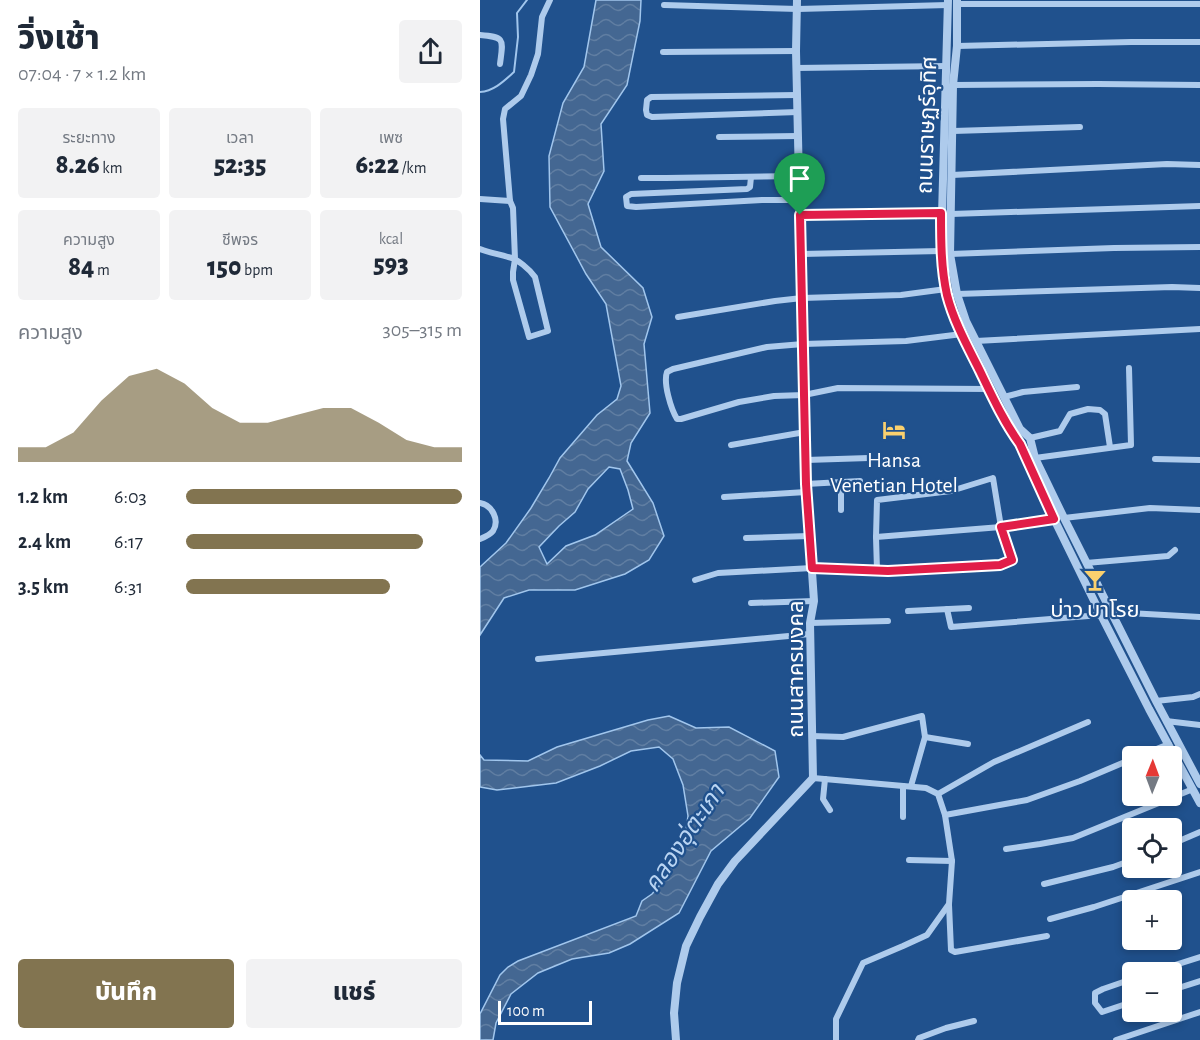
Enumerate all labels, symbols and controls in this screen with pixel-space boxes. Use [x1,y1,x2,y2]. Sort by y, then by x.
button: share [399,20,462,83]
text: วิ่งเช้า [18,23,100,56]
street label: ถนนราษฏร์อุทิศ [914,56,942,194]
text: 07:04 · 7 × 1.2 km [18,64,146,84]
text: ระยะทาง [63,130,115,146]
text: เวลา [226,130,254,146]
text: เพซ [379,130,403,146]
text: 8.26 [56,152,100,178]
text: 52:35 [214,152,266,178]
text: 6:22 [356,152,399,178]
pin [774,153,825,215]
text: km [100,160,122,176]
text: /km [399,160,426,176]
icon: arrive [783,162,816,195]
text: kcal [379,231,403,247]
text: ความสูง [63,232,115,248]
text: ชีพจร [222,232,258,248]
text: 593 [373,251,409,277]
text: 84 [68,254,94,280]
text: 150 [207,254,241,280]
text: m [94,262,110,278]
text: bpm [241,262,273,278]
text: 305–315 m [383,320,462,340]
text: ความสูง [18,323,83,343]
hotel icon: Hansa Venetian Hotel [881,417,907,443]
place label: Hansa Venetian Hotel [830,449,958,496]
text: 1.2 km [18,487,68,507]
text: 6:03 [114,487,147,507]
text: 2.4 km [18,532,71,552]
text: 6:17 [114,532,143,552]
bar icon: บ่าว บาโรย [1082,567,1108,593]
text: 3.5 km [18,577,69,597]
text: 6:31 [114,577,143,597]
place label: บ่าว บาโรย [1050,598,1140,621]
street label: ถนนสาครมงคล [785,600,807,738]
north arrow [1122,746,1182,806]
map controls [1122,746,1182,1022]
water label: คลองอุ่ตะเภา [639,778,732,898]
button: locate [1122,818,1182,878]
button: + [1122,890,1182,950]
button: บันทึก [18,959,234,1028]
button: แชร์ [246,959,462,1028]
button: − [1122,962,1182,1022]
scale bar [498,998,592,1026]
text: 100 m [507,1003,545,1019]

